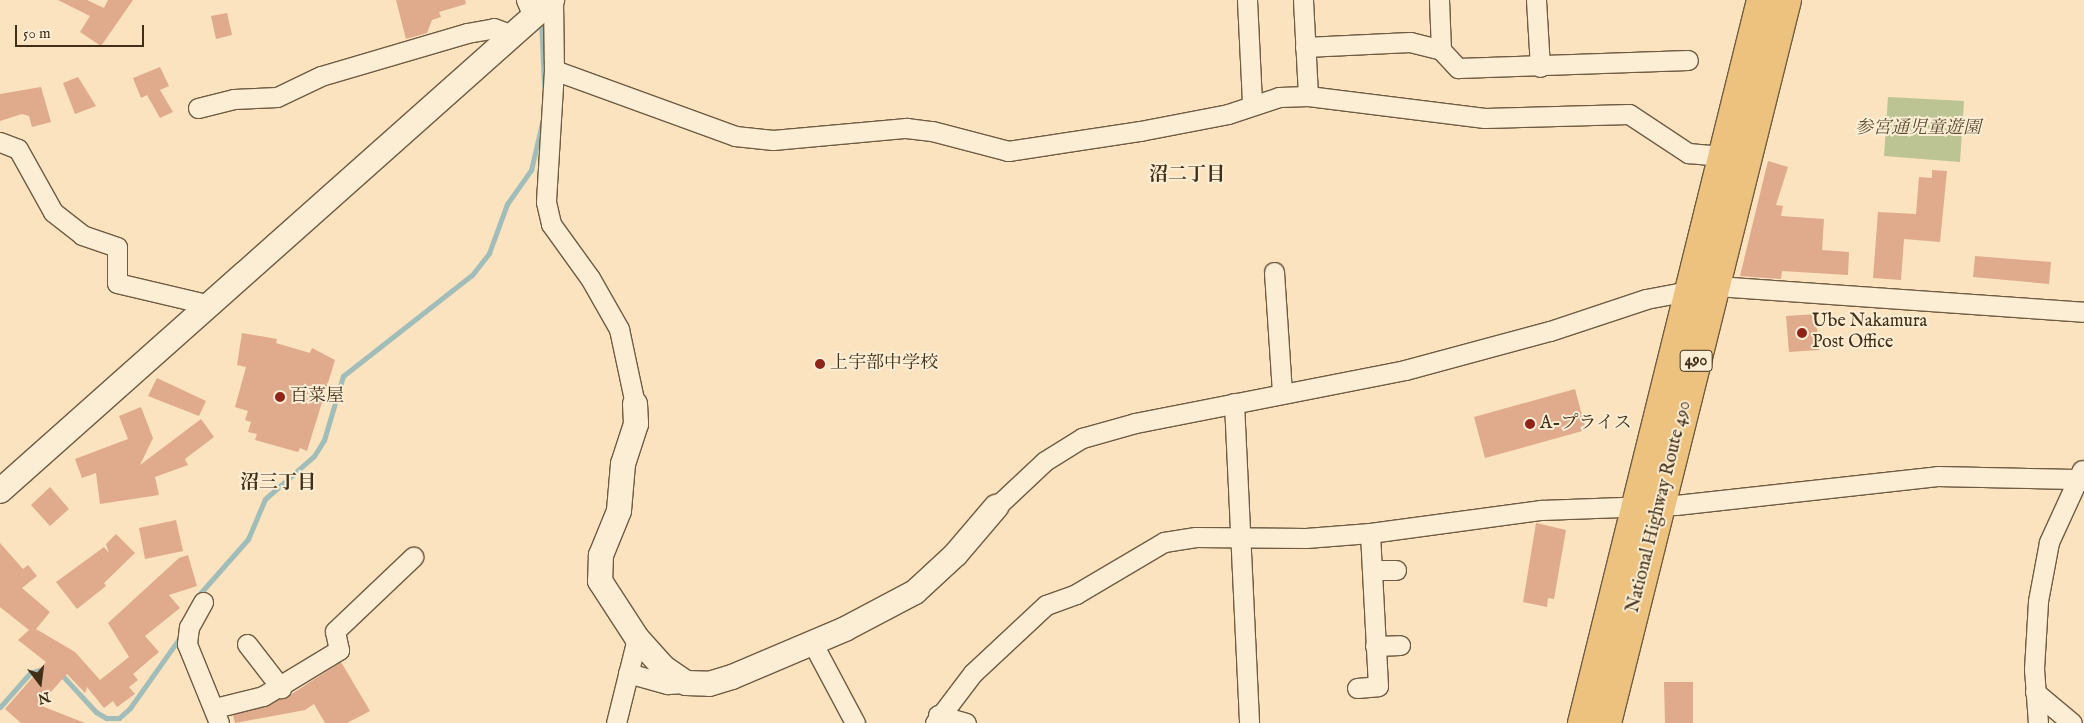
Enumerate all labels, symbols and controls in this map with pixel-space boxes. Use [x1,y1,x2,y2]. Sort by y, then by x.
scale bar [18,15,146,47]
text: 50 m [23,24,51,43]
park label: 参宮通児童遊園 [1855,118,1981,140]
district label: 沼二丁目 [1149,165,1225,187]
place label: Ube Nakamura Post Office [1812,312,1927,354]
marker: Ube Nakamura Post Office [1796,327,1808,339]
road number: 490 [1678,348,1714,374]
place label: 上宇部中学校 [830,353,938,375]
marker: 上宇部中学校 [814,358,826,370]
place label: 百菜屋 [290,386,344,408]
marker: 百菜屋 [274,391,286,403]
street label: National Highway Route 490 [1623,399,1697,615]
place label: A-プライス [1540,413,1633,435]
marker: A-プライス [1524,418,1536,430]
district label: 沼三丁目 [240,473,316,495]
north arrow [15,658,65,708]
text: N [36,687,52,708]

